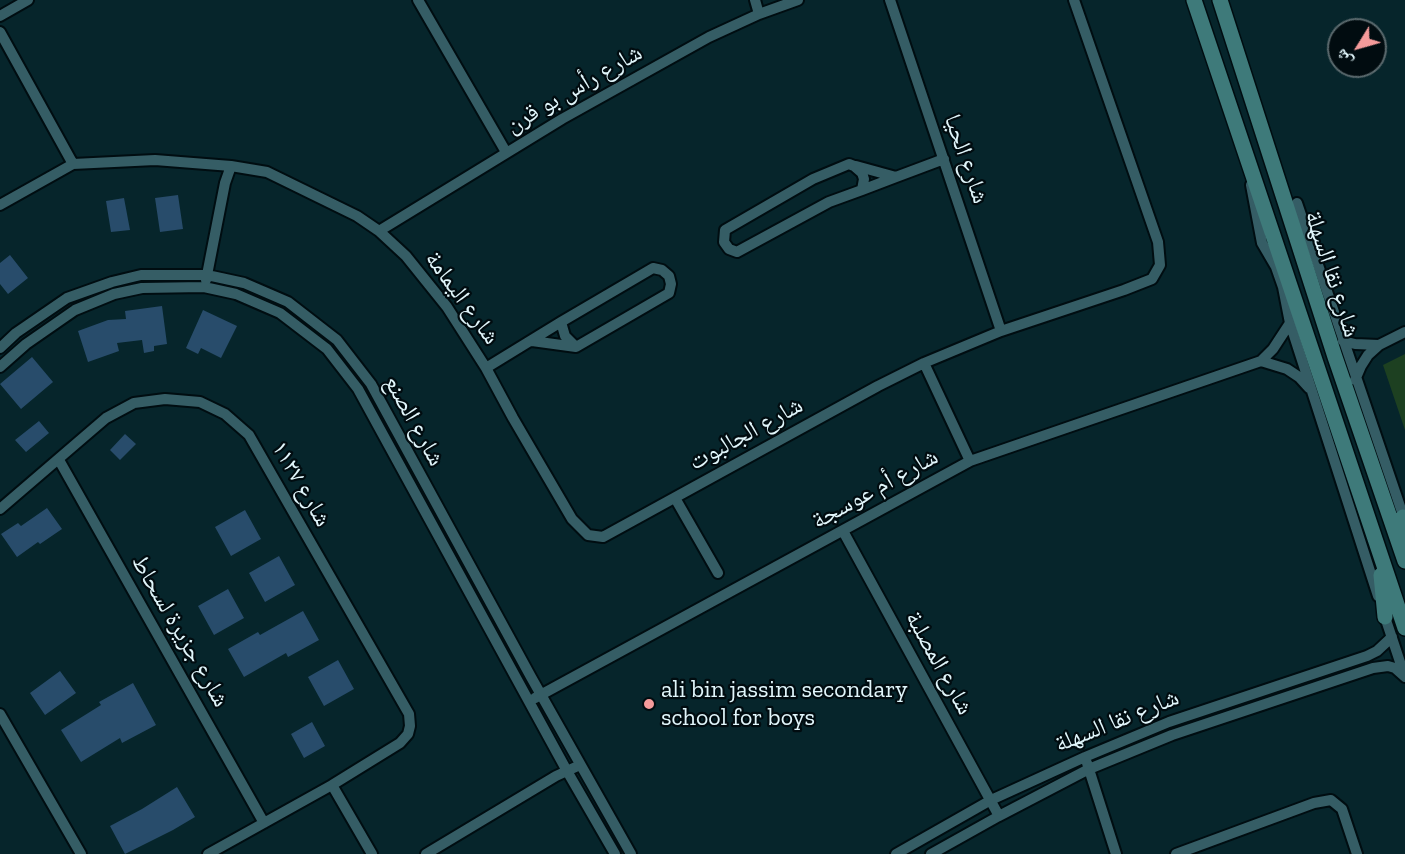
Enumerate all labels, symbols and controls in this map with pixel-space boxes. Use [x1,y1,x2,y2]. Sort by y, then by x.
north arrow [1327,18,1387,78]
street label: شارع رأس بو قرن [501,38,647,140]
text: ش [1331,45,1357,70]
street label: شارع الحيا [937,111,995,207]
street label: شارع نقا السهلة [1298,207,1366,341]
street label: شارع اليمامة [419,246,505,350]
street label: شارع الصنع [377,371,451,471]
street label: شارع الجالبوت [684,391,808,477]
street label: شارع ١١٢٧ [265,436,337,532]
street label: شارع أم عوسجة [807,442,943,536]
street label: شارع جزيرة لسحاط [125,550,235,712]
street label: شارع المصلبة [899,606,979,720]
place label: ali bin jassim secondary school for boys [661,676,907,732]
street label: شارع نقا السهلة [1051,683,1183,759]
marker: ali bin jassim secondary school for boys [642,697,656,711]

